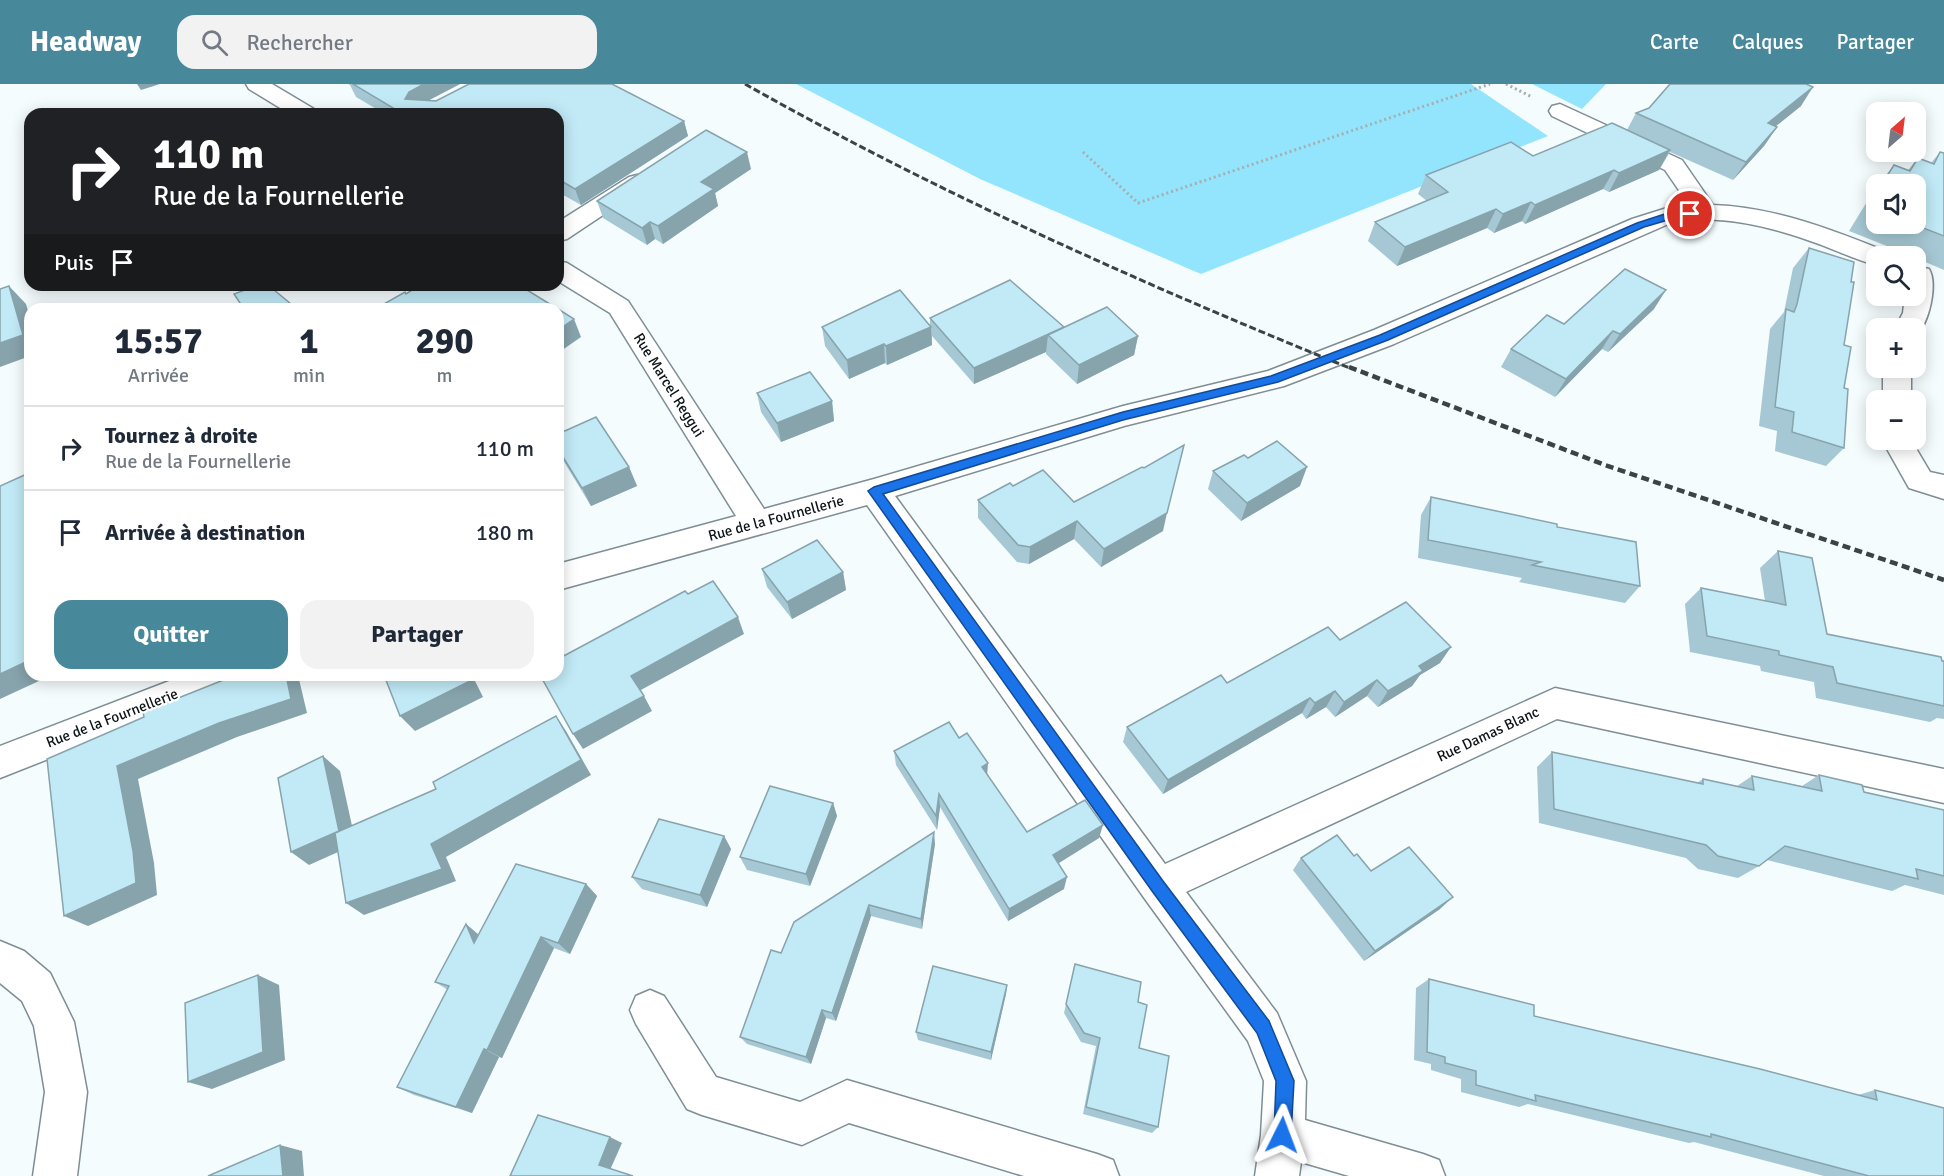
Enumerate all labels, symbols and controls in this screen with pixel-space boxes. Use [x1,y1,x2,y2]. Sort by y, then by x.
search box [177,15,597,69]
text: Headway [30,25,141,59]
icon: search [198,26,231,59]
text: Rechercher [246,29,353,56]
text: Carte [1650,29,1699,55]
text: Calques [1732,29,1803,55]
text: Partager [1836,29,1914,55]
north arrow [1866,102,1926,162]
map controls [1866,102,1926,450]
text: 110 m [153,129,264,180]
icon: right [54,132,132,210]
button: sound [1866,174,1926,234]
text: Rue de la Fournellerie [153,180,404,213]
pin [1664,188,1715,239]
icon: arrive [1673,197,1706,230]
icon: arrive [106,246,139,279]
button: search [1866,246,1926,306]
text: Puis [54,249,94,276]
button: + [1866,318,1926,378]
text: 15:57 [114,319,203,364]
text: 1 [299,319,319,364]
text: 290 [415,319,474,364]
street label: Rue Marcel Reggui [630,330,708,440]
text: Arrivée [128,363,189,388]
text: min [293,363,325,388]
text: m [437,363,453,388]
button: − [1866,390,1926,450]
text: Tournez à droite [105,422,258,449]
icon: right [54,432,87,465]
text: 110 m [476,435,534,462]
text: Rue de la Fournellerie [105,449,291,474]
street label: Rue de la Fournellerie [706,491,846,545]
icon: arrive [54,516,87,549]
text: Arrivée à destination [105,519,305,546]
text: 180 m [476,519,534,546]
button: Quitter [54,600,288,669]
button: Partager [300,600,534,669]
street label: Rue de la Fournellerie [44,685,180,751]
street label: Rue Damas Blanc [1434,702,1542,766]
position arrow [1250,1103,1314,1167]

